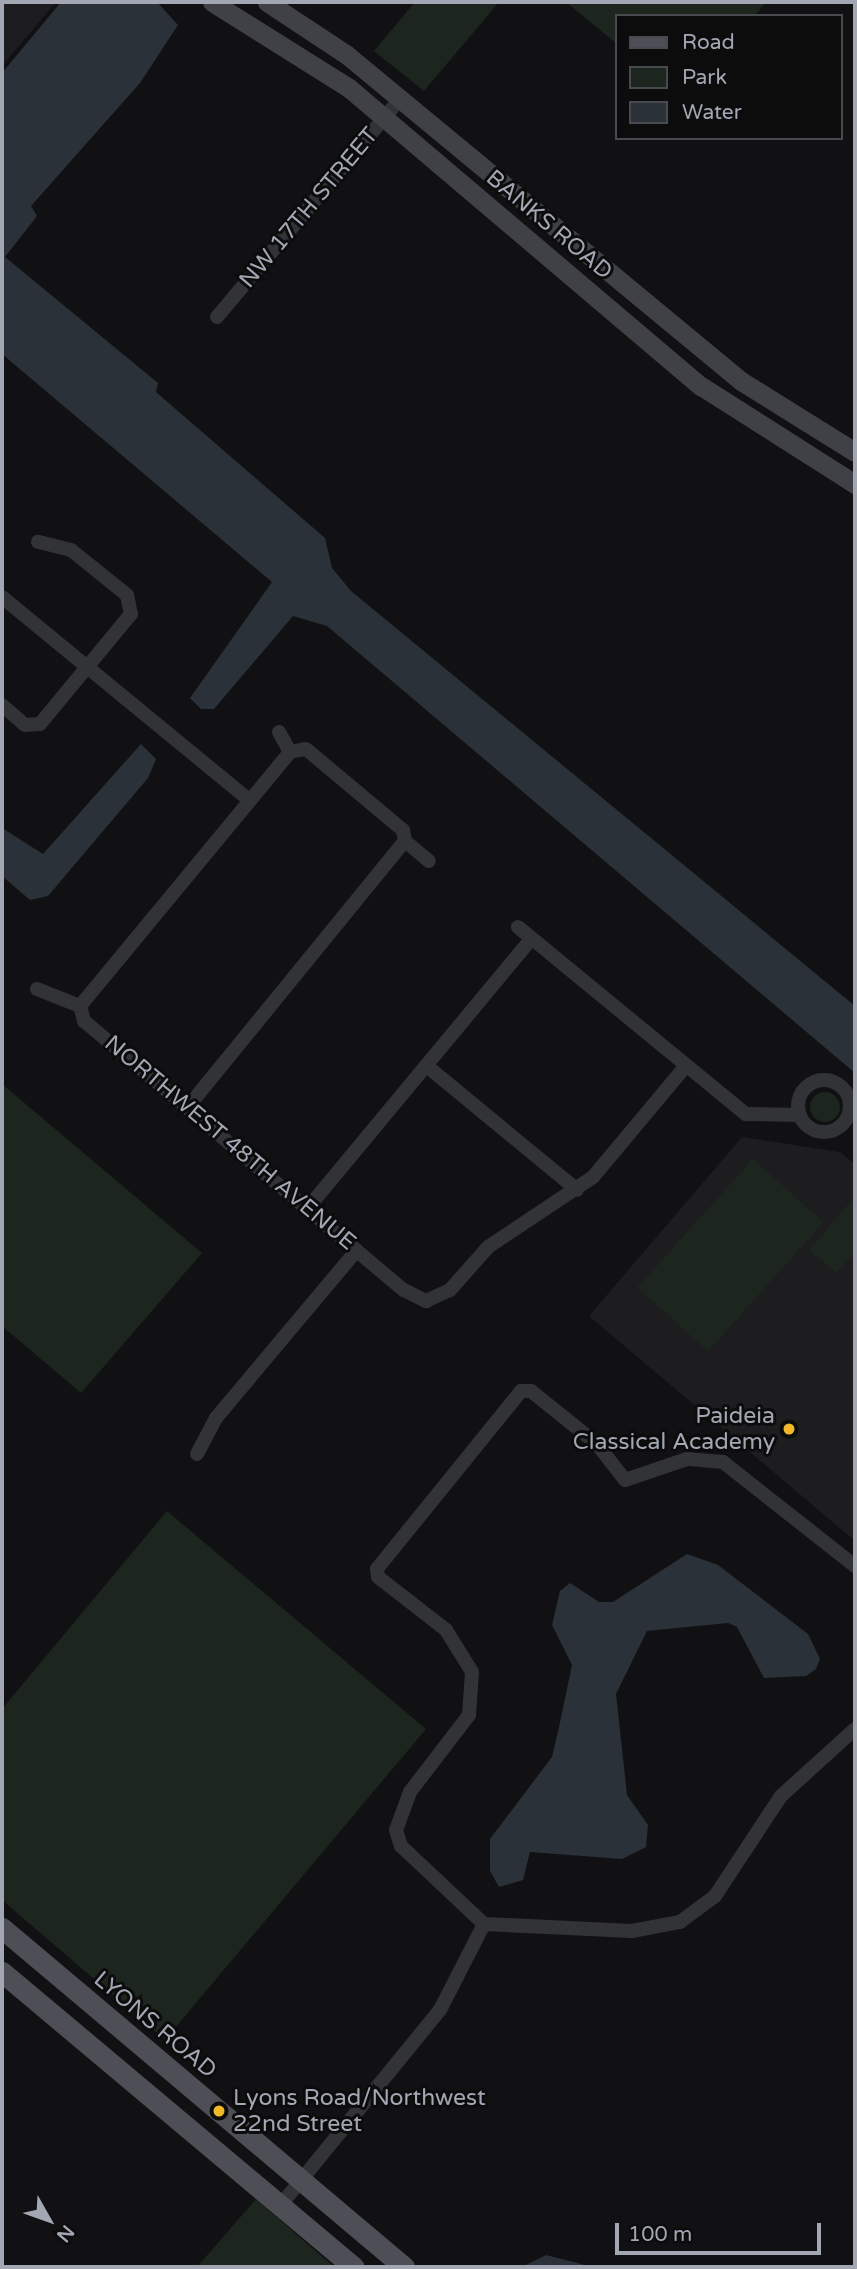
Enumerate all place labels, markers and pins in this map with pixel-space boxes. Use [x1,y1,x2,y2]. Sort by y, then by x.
place label: Paideia Classical Academy [573,1402,775,1456]
marker: Paideia Classical Academy [781,1421,797,1437]
place label: Lyons Road/Northwest 22nd Street [233,2084,486,2138]
marker: Lyons Road/Northwest 22nd Street [211,2103,227,2119]

